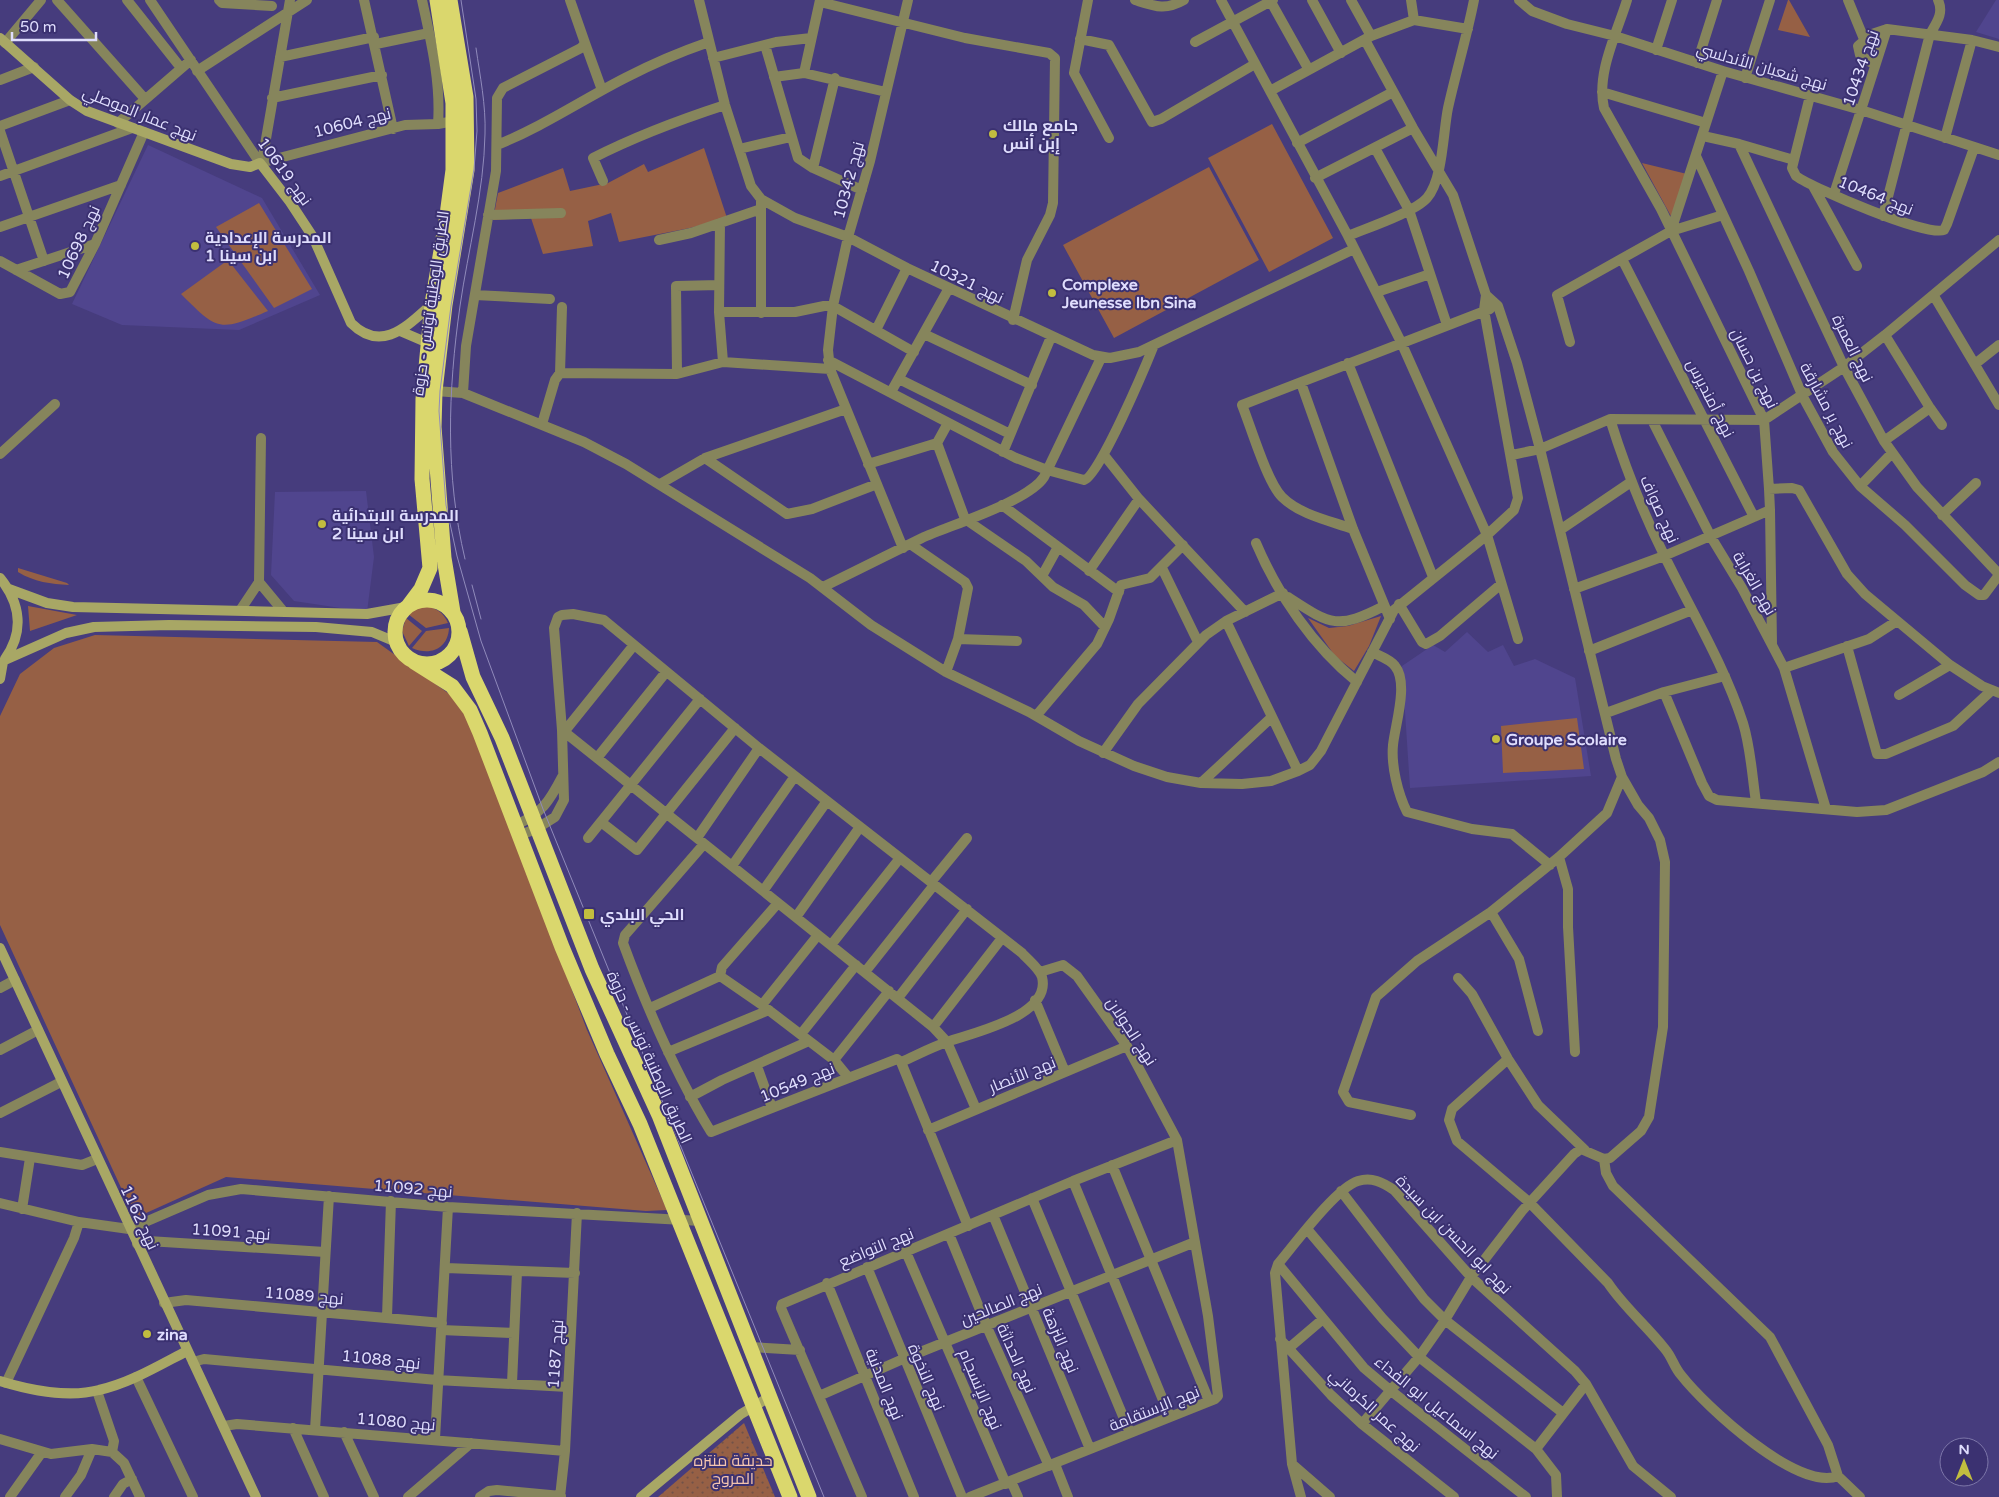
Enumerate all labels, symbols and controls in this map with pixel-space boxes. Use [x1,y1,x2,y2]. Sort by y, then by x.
scale bar [12,10,96,42]
text: 50 m [20,18,57,36]
street label: نهج 10434 [1839,28,1884,109]
street label: نهج شعبان الأندلسي [1694,39,1829,97]
street label: نهج عمار الموصلي [79,82,200,149]
street label: نهج 10604 [311,104,393,143]
place label: جامع مالك إبن أنس [1003,116,1078,155]
marker: جامع مالك إبن أنس [987,128,999,140]
street label: نهج 10619 [252,134,316,210]
street label: نهج 10342 [829,139,870,221]
street label: نهج 10464 [1835,172,1916,221]
street label: نهج 10698 [53,202,106,283]
street label: الطريق الوطنية تونس - حزوة [408,209,454,397]
place label: المدرسة الإعدادية ابن سينا 1 [205,228,332,266]
marker: المدرسة الإعدادية ابن سينا 1 [189,240,201,252]
street label: نهج 10321 [926,256,1007,309]
place label: Complexe Jeunesse Ibn Sina [1061,275,1196,313]
marker: Complexe Jeunesse Ibn Sina [1046,287,1058,299]
street label: نهج العمرة [1826,311,1877,386]
street label: نهج بن حسان [1725,325,1782,412]
street label: نهج أمنديرس [1681,356,1738,441]
street label: نهج بر مشارقة [1794,359,1857,452]
street label: نهج صواف [1634,472,1683,547]
place label: المدرسة الابتدائية ابن سينا 2 [332,506,459,544]
marker: المدرسة الابتدائية ابن سينا 2 [316,518,328,530]
street label: نهج الغرابة [1727,548,1780,620]
place label: Groupe Scolaire [1506,730,1627,750]
marker: Groupe Scolaire [1490,733,1502,745]
place label: الحي البلدي [600,905,684,927]
marker: الحي البلدي [582,907,596,921]
street label: الطريق الوطنية تونس - حزوة [602,968,696,1147]
street label: نهج الجولان [1101,994,1161,1070]
street label: نهج الأنصار [985,1052,1059,1099]
street label: نهج 10549 [757,1059,838,1108]
street label: نهج ابو الحسن ابن سيدة [1391,1171,1515,1299]
street label: نهج 11092 [372,1176,453,1203]
street label: نهج 1162 [114,1182,163,1253]
street label: نهج 11091 [191,1219,271,1246]
street label: نهج التواضع [836,1224,917,1273]
street label: نهج الصالحين [958,1280,1045,1331]
street label: نهج 11089 [263,1283,344,1310]
street label: نهج النزهة [1036,1305,1083,1377]
street label: نهج 1187 [544,1319,569,1389]
street label: نهج الحداثة [991,1321,1040,1397]
place label: zina [157,1325,188,1345]
marker: zina [141,1328,153,1340]
street label: نهج النخوة [902,1341,949,1414]
street label: نهج 11088 [340,1346,421,1375]
street label: نهج المدنية [860,1346,907,1423]
street label: نهج الإنسجام [953,1346,1006,1433]
street label: نهج اسماعيل ابو الفداء [1370,1352,1503,1465]
street label: نهج عمر الكرماني [1323,1365,1424,1459]
street label: نهج الإستقامة [1106,1382,1203,1437]
street label: نهج 11080 [355,1409,436,1436]
north arrow [1939,1437,1989,1487]
text: N [1958,1441,1970,1458]
park label: حديقة منتزه المروج [693,1451,773,1490]

